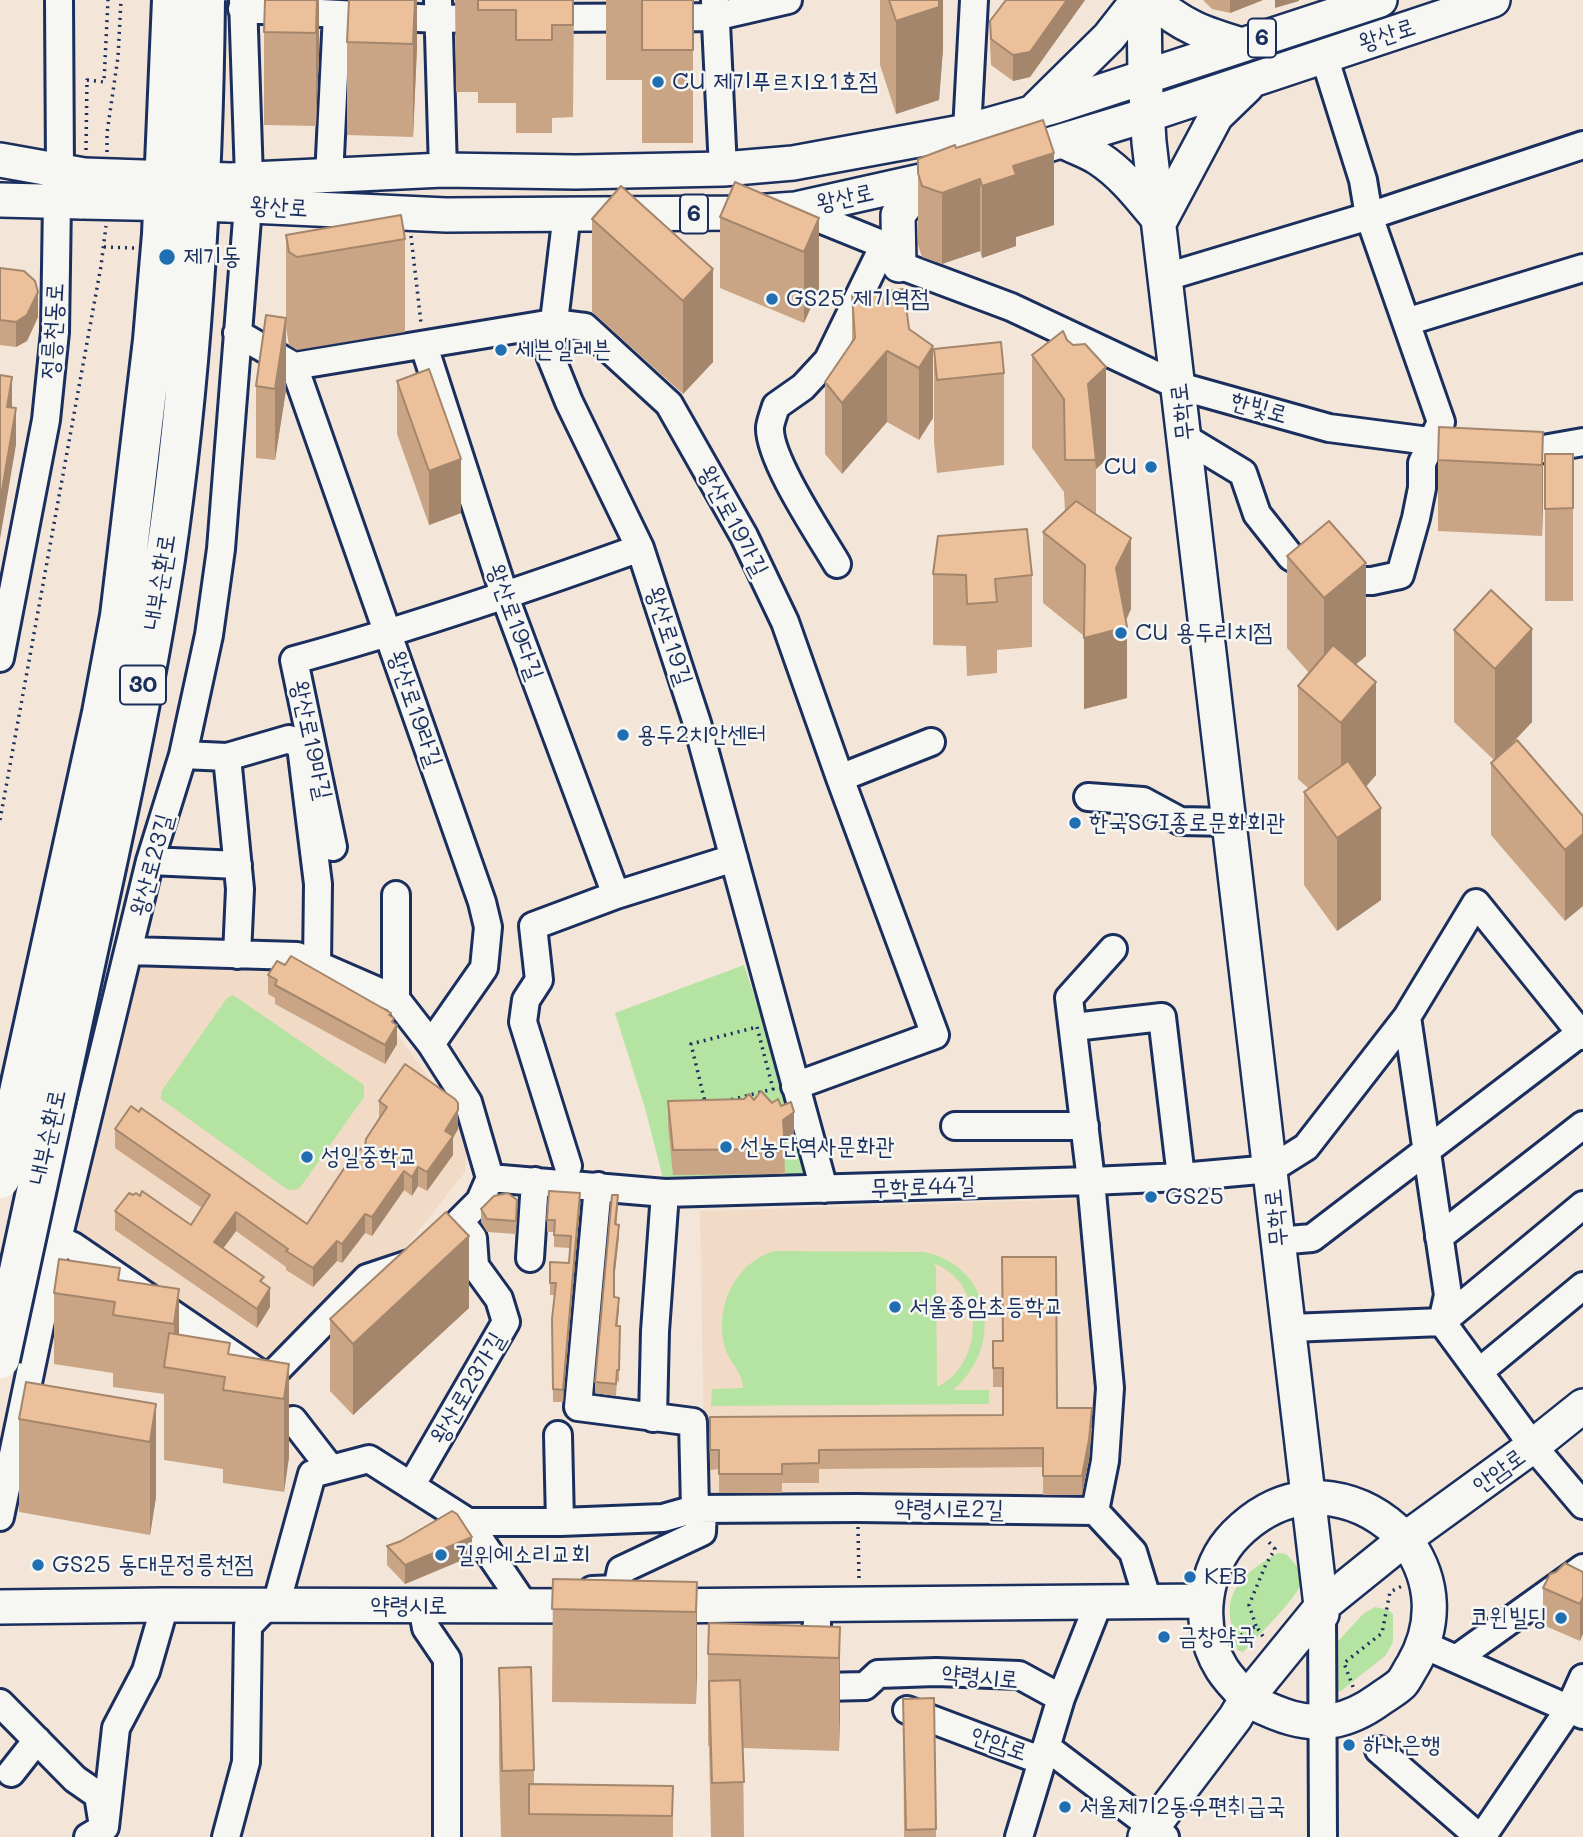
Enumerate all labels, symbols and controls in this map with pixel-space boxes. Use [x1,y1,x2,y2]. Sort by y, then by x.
street label: 왕산로 [1355,12,1419,58]
road number: 6 [1248,19,1276,58]
place label: CU 제기푸르지오1호점 [672,68,878,96]
marker: CU 제기푸르지오1호점 [650,74,666,90]
street label: 왕산로 [814,178,876,218]
street label: 왕산로 [249,191,309,223]
road number: 6 [680,195,708,234]
place label: 제기동 [183,243,241,271]
marker: 제기동 [157,247,177,267]
street label: 정릉천동로 [36,282,70,380]
place label: GS25 제기역점 [786,285,930,313]
marker: GS25 제기역점 [764,291,780,307]
place label: 세븐일레븐 [515,336,612,364]
marker: 세븐일레븐 [493,342,509,358]
street label: 무학로 [1164,381,1200,443]
street label: 한빛로 [1227,386,1291,430]
place label: CU [1104,453,1137,481]
marker: CU [1143,459,1159,475]
street label: 왕산로19가길 [692,461,774,581]
street label: 내부순환로 [138,532,182,632]
street label: 왕산로19다길 [481,560,549,684]
street label: 왕산로19길 [640,583,698,689]
place label: CU 용두리치점 [1135,619,1272,647]
marker: CU 용두리치점 [1113,625,1129,641]
street label: 왕산로19라길 [382,647,448,771]
road number: 30 [120,666,166,705]
street label: 왕산로19마길 [284,678,338,802]
place label: 용두2치안센터 [637,721,766,749]
marker: 용두2치안센터 [615,727,631,743]
place label: 한국SGI종로문화회관 [1089,809,1285,837]
street label: 왕산로23길 [125,811,179,919]
marker: 한국SGI종로문화회관 [1067,815,1083,831]
street label: 내부순환로 [24,1087,72,1187]
place label: 선농단역사문화관 [740,1133,894,1161]
marker: 선농단역사문화관 [718,1139,734,1155]
place label: 성일중학교 [321,1143,418,1171]
marker: 성일중학교 [299,1149,315,1165]
street label: 무학로44길 [870,1171,976,1203]
place label: GS25 [1165,1183,1224,1211]
street label: 무학로 [1259,1188,1293,1248]
marker: GS25 [1143,1189,1159,1205]
place label: 서울종암초등학교 [909,1293,1064,1321]
marker: 서울종암초등학교 [887,1299,903,1315]
street label: 왕산로23가길 [425,1327,511,1449]
street label: 안암로 [1467,1442,1531,1500]
street label: 약령시로2길 [894,1494,1004,1524]
place label: 길위에소리교회 [455,1541,590,1569]
marker: 길위에소리교회 [433,1547,449,1563]
place label: GS25 동대문정릉천점 [52,1551,254,1579]
marker: GS25 동대문정릉천점 [30,1557,46,1573]
place label: KEB [1204,1563,1247,1591]
marker: KEB [1182,1569,1198,1585]
street label: 약령시로 [370,1592,448,1620]
place label: 코윈빌딩 [1470,1604,1547,1632]
marker: 코윈빌딩 [1553,1610,1569,1626]
place label: 금창약국 [1178,1623,1255,1651]
marker: 금창약국 [1156,1629,1172,1645]
street label: 약령시로 [940,1659,1020,1695]
street label: 안암로 [967,1721,1031,1767]
place label: 하나은행 [1363,1731,1440,1759]
marker: 하나은행 [1341,1737,1357,1753]
place label: 서울제기2동우편취급국 [1079,1793,1285,1821]
marker: 서울제기2동우편취급국 [1057,1799,1073,1815]

